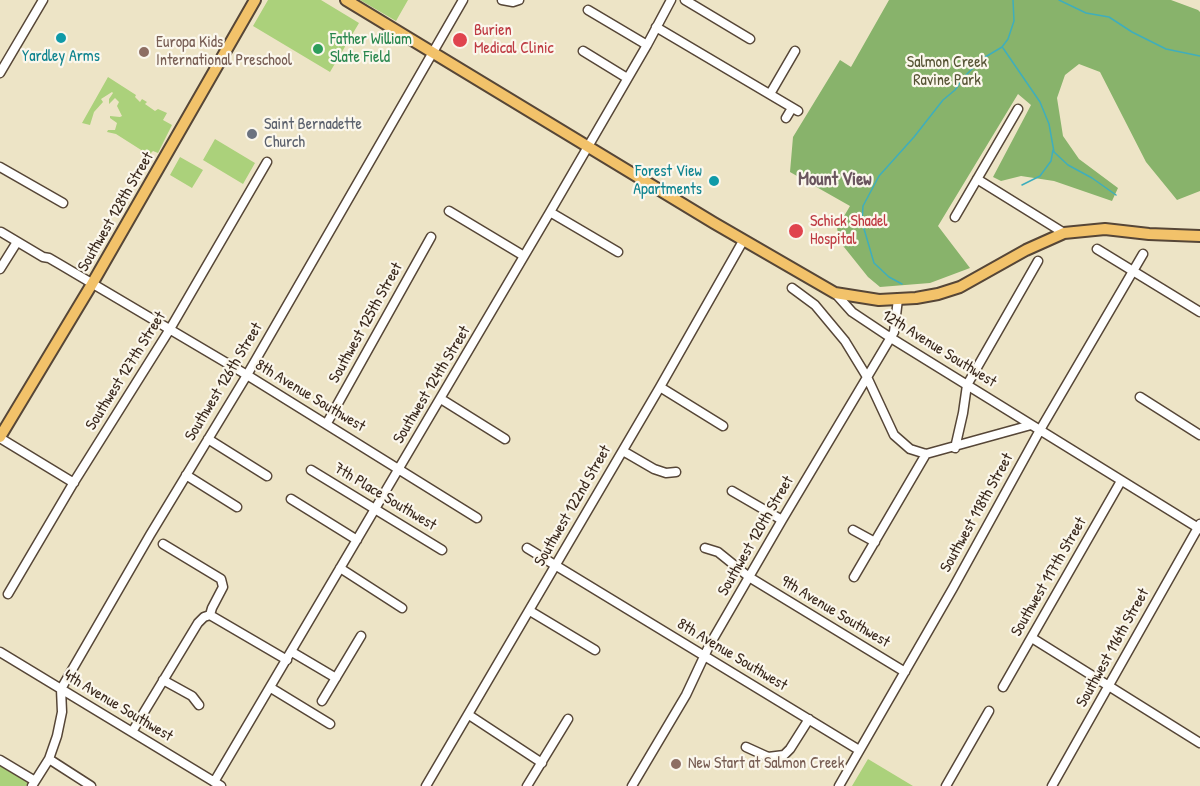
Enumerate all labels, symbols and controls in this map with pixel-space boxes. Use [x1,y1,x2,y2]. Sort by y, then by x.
place label: Burien Medical Clinic [474,21,554,59]
place label: Father William Slate Field [330,30,412,68]
marker: Yardley Arms [54,31,68,45]
marker: Burien Medical Clinic [451,31,469,49]
place label: Europa Kids International Preschool [156,33,292,71]
marker: Father William Slate Field [311,42,325,56]
marker: Europa Kids International Preschool [137,45,151,59]
place label: Yardley Arms [22,47,100,67]
park label: Salmon Creek Ravine Park [907,53,987,91]
place label: Saint Bernadette Church [264,115,362,153]
marker: Saint Bernadette Church [245,127,259,141]
street label: Southwest 128th Street [74,149,158,275]
place label: Forest View Apartments [633,162,702,200]
district label: Mount View [798,169,872,191]
marker: Forest View Apartments [707,174,721,188]
place label: Schick Shadel Hospital [810,212,888,250]
marker: Schick Shadel Hospital [787,222,805,240]
street label: Southwest 125th Street [325,259,407,387]
street label: 12th Avenue Southwest [878,306,1000,392]
street label: Southwest 127th Street [82,308,170,434]
street label: Southwest 126th Street [181,319,267,445]
street label: Southwest 124th Street [389,323,475,447]
street label: 8th Avenue Southwest [252,356,368,436]
street label: Southwest 122nd Street [531,442,615,570]
street label: Southwest 118th Street [936,450,1018,576]
street label: 7th Place Southwest [330,459,440,535]
street label: Southwest 120th Street [714,473,798,599]
street label: Southwest 117th Street [1007,514,1091,640]
street label: 9th Avenue Southwest [777,572,893,652]
street label: Southwest 116th Street [1072,585,1154,711]
street label: 8th Avenue Southwest [674,615,790,695]
street label: 4th Avenue Southwest [60,666,176,746]
place label: New Start at Salmon Creek [688,754,844,774]
marker: New Start at Salmon Creek [669,757,683,771]

